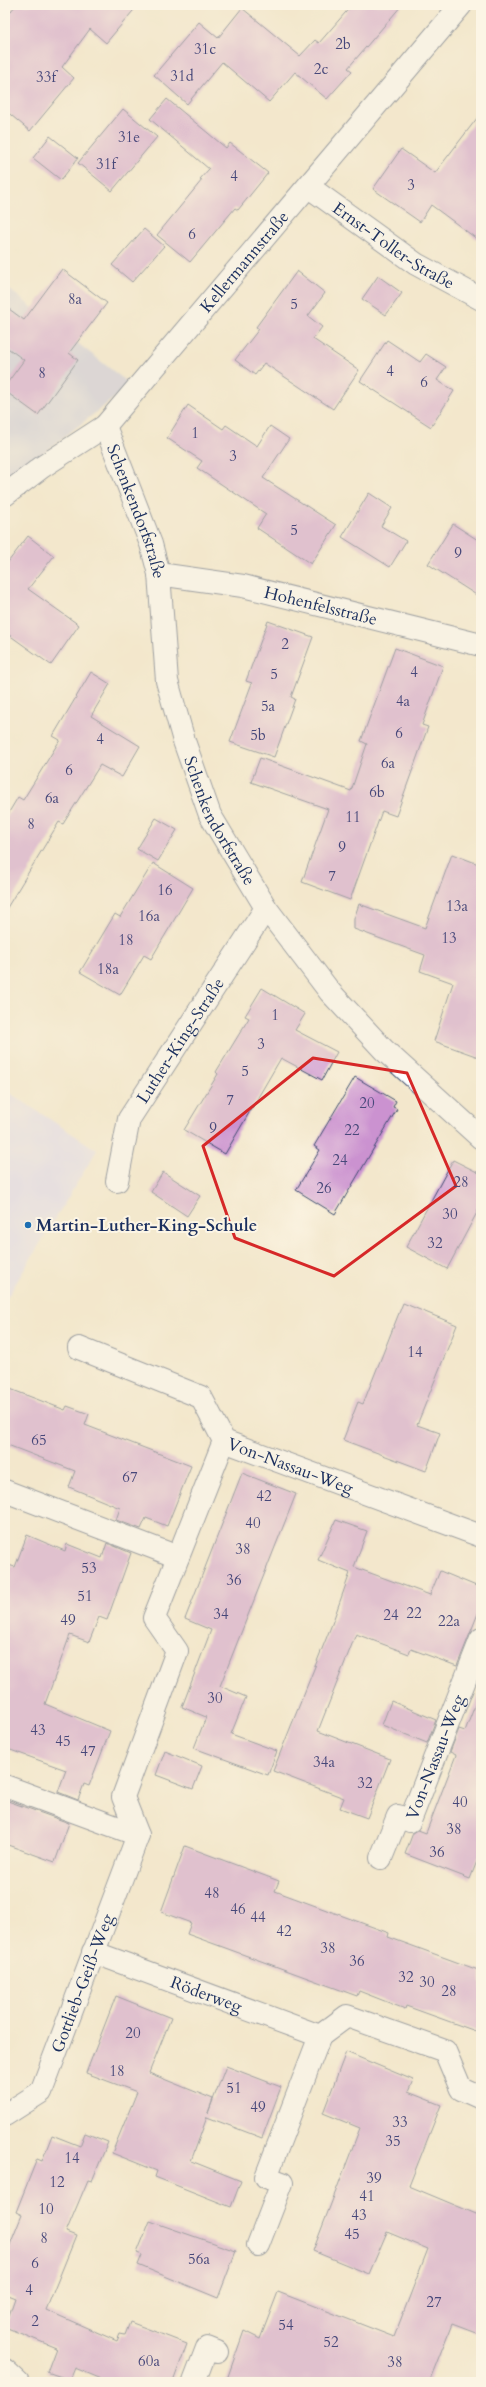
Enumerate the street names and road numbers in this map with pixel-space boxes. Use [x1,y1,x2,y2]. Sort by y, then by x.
street label: Ernst-Toller-Straße [328,196,459,294]
street label: Kellermannstraße [194,206,294,317]
street label: Schenkendorfstraße [102,441,171,579]
street label: Hohenfelsstraße [262,580,380,630]
street label: Schenkendorfstraße [179,753,261,890]
street label: Luther-King-Straße [131,973,229,1108]
street label: Von-Nassau-Weg [224,1432,357,1500]
street label: Von-Nassau-Weg [400,1691,470,1823]
street label: Gottlieb-Geiß-Weg [45,1910,119,2056]
street label: Röderweg [167,1970,246,2018]

